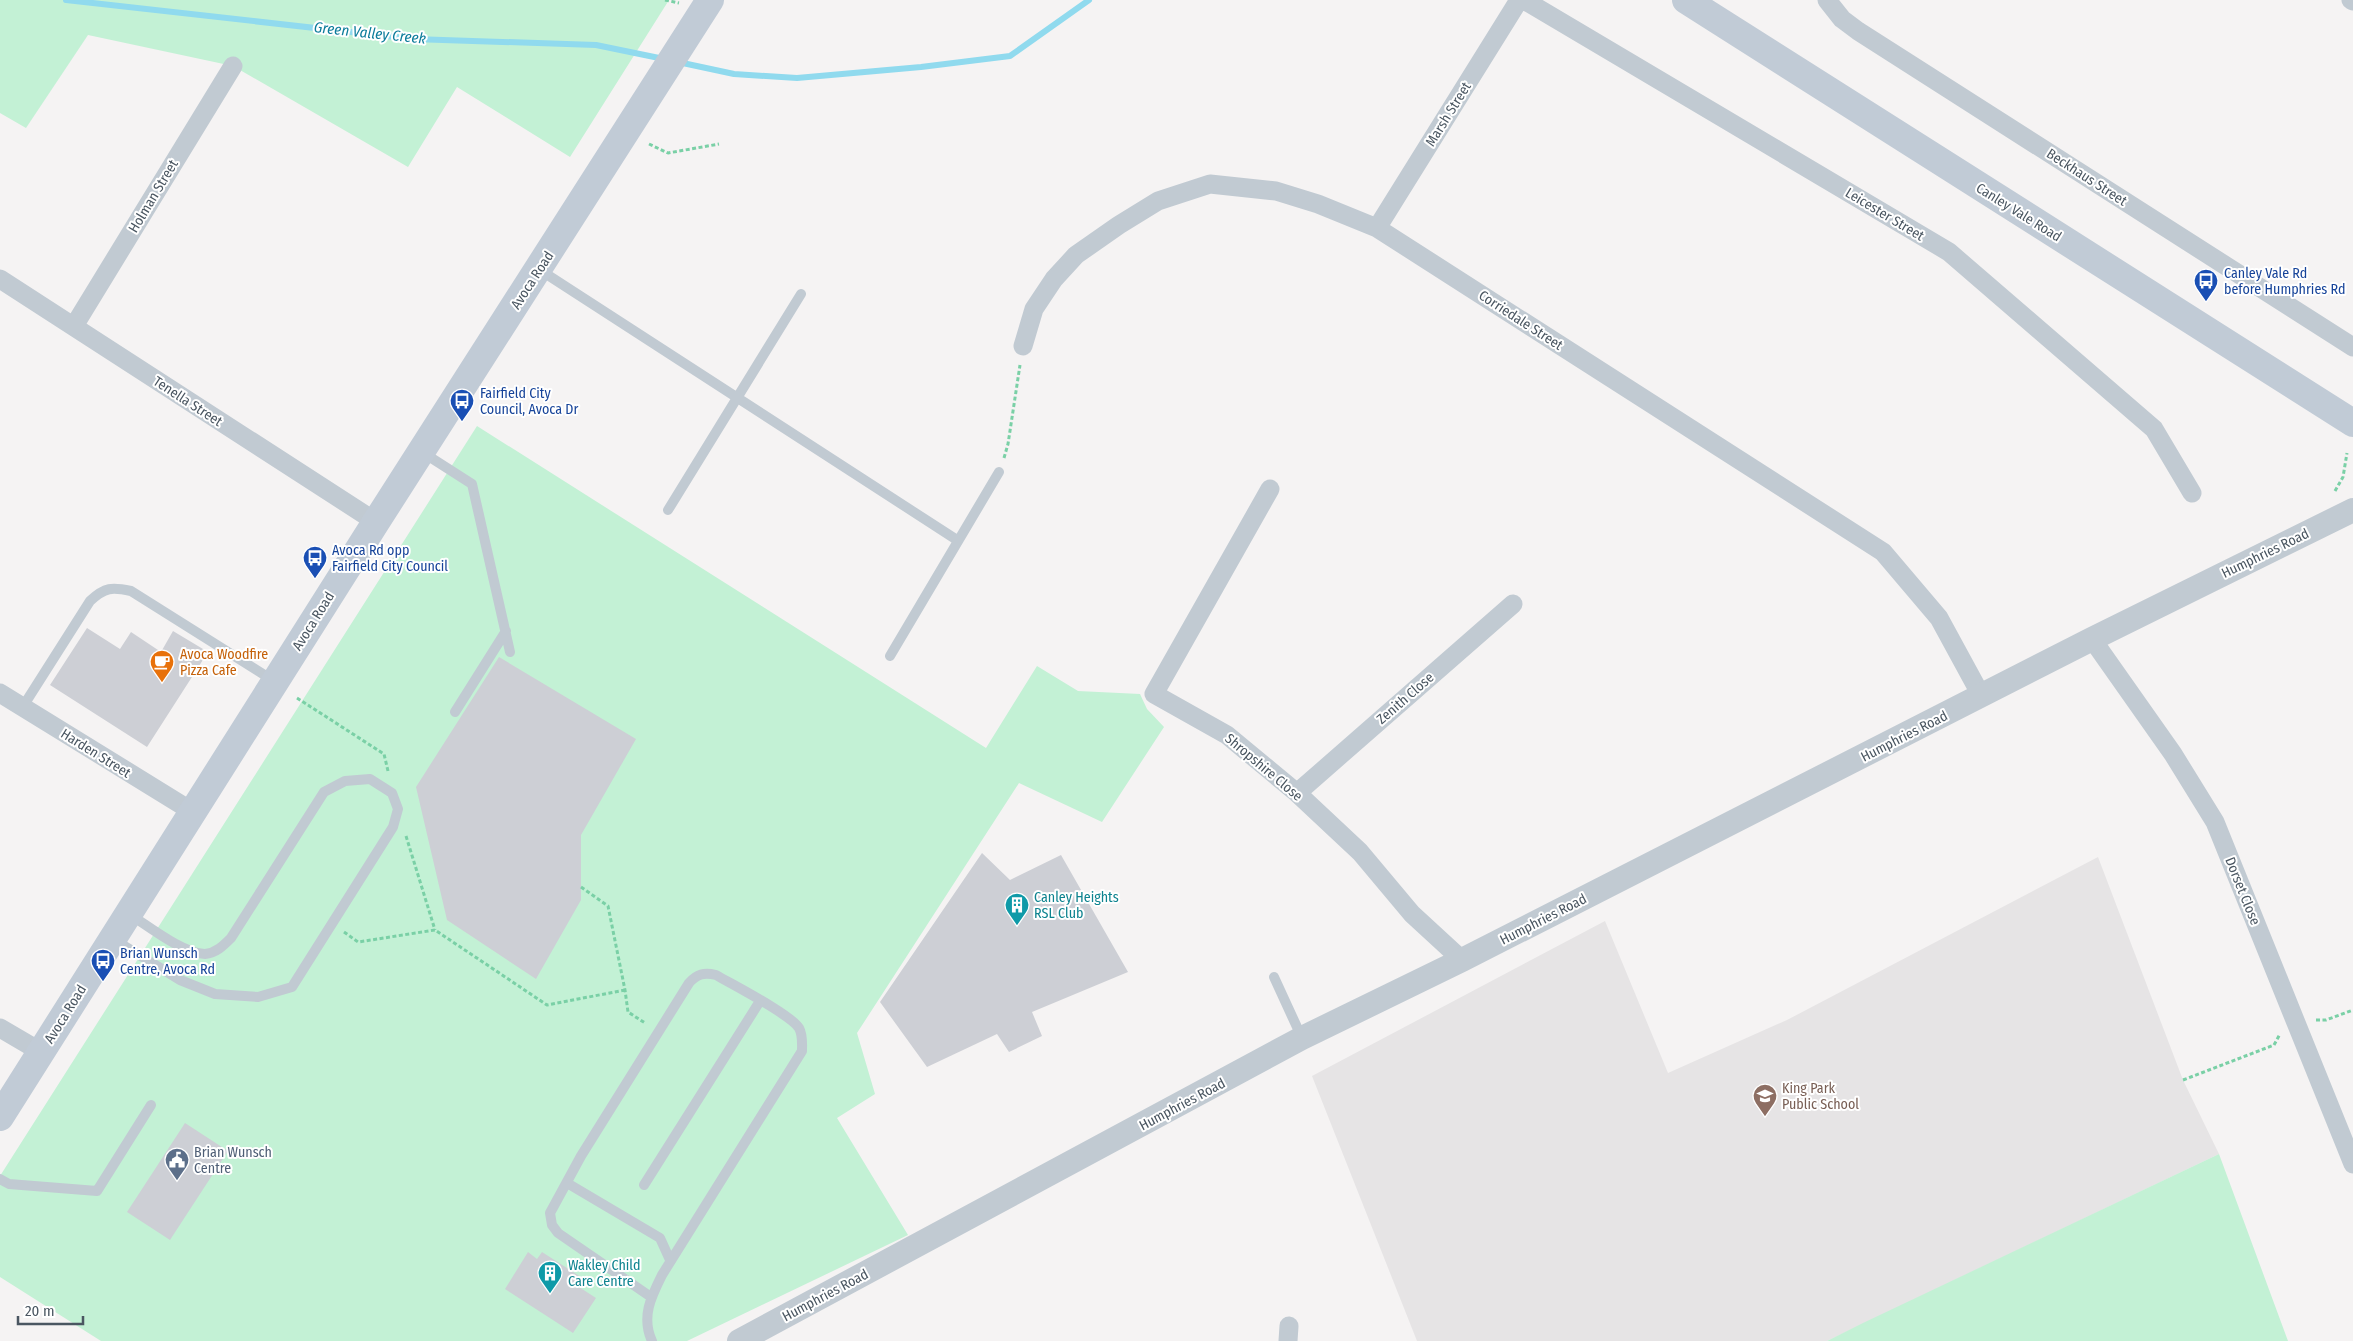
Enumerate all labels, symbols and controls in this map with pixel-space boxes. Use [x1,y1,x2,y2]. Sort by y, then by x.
water label: Green Valley Creek [313,18,427,48]
street label: Marsh Street [1422,79,1475,150]
street label: Beckhaus Street [2043,145,2130,210]
street label: Holman Street [125,156,182,236]
street label: Canley Vale Road [1973,179,2065,245]
street label: Leicester Street [1842,184,1928,245]
street label: Avoca Road [507,248,558,313]
place label: Canley Vale Rd before Humphries Rd [2224,265,2346,298]
bus stop icon: Canley Vale Rd before Humphries Rd [2193,268,2219,302]
street label: Corriedale Street [1475,287,1566,354]
street label: Tenella Street [150,373,226,430]
place label: Fairfield City Council, Avoca Dr [480,385,578,418]
bus stop icon: Fairfield City Council, Avoca Dr [449,388,475,422]
street label: Humphries Road [2219,525,2312,582]
place label: Avoca Rd opp Fairfield City Council [332,542,448,575]
bus stop icon: Avoca Rd opp Fairfield City Council [302,545,328,579]
street label: Avoca Road [289,589,338,654]
place label: Avoca Woodfire Pizza Cafe [180,646,268,679]
cafe icon: Avoca Woodfire Pizza Cafe [149,649,175,683]
street label: Zenith Close [1373,669,1437,728]
street label: Humphries Road [1858,707,1950,766]
street label: Harden Street [58,725,134,782]
street label: Shropshire Close [1221,730,1306,805]
street label: Dorset Close [2221,855,2264,928]
place label: Canley Heights RSL Club [1034,889,1119,922]
street label: Humphries Road [1497,890,1589,949]
building icon: Canley Heights RSL Club [1004,892,1030,926]
place label: Brian Wunsch Centre, Avoca Rd [120,945,215,978]
bus stop icon: Brian Wunsch Centre, Avoca Rd [90,948,116,982]
street label: Avoca Road [41,982,90,1047]
street label: Humphries Road [1136,1075,1228,1134]
place label: King Park Public School [1782,1080,1859,1113]
school or university icon: King Park Public School [1752,1083,1778,1117]
place label: Brian Wunsch Centre [194,1144,272,1177]
public building icon: Brian Wunsch Centre [164,1147,190,1181]
place label: Wakley Child Care Centre [568,1257,640,1290]
building icon: Wakley Child Care Centre [537,1260,563,1294]
street label: Humphries Road [779,1266,871,1325]
scale bar [18,1294,82,1326]
text: 20 m [25,1302,55,1320]

